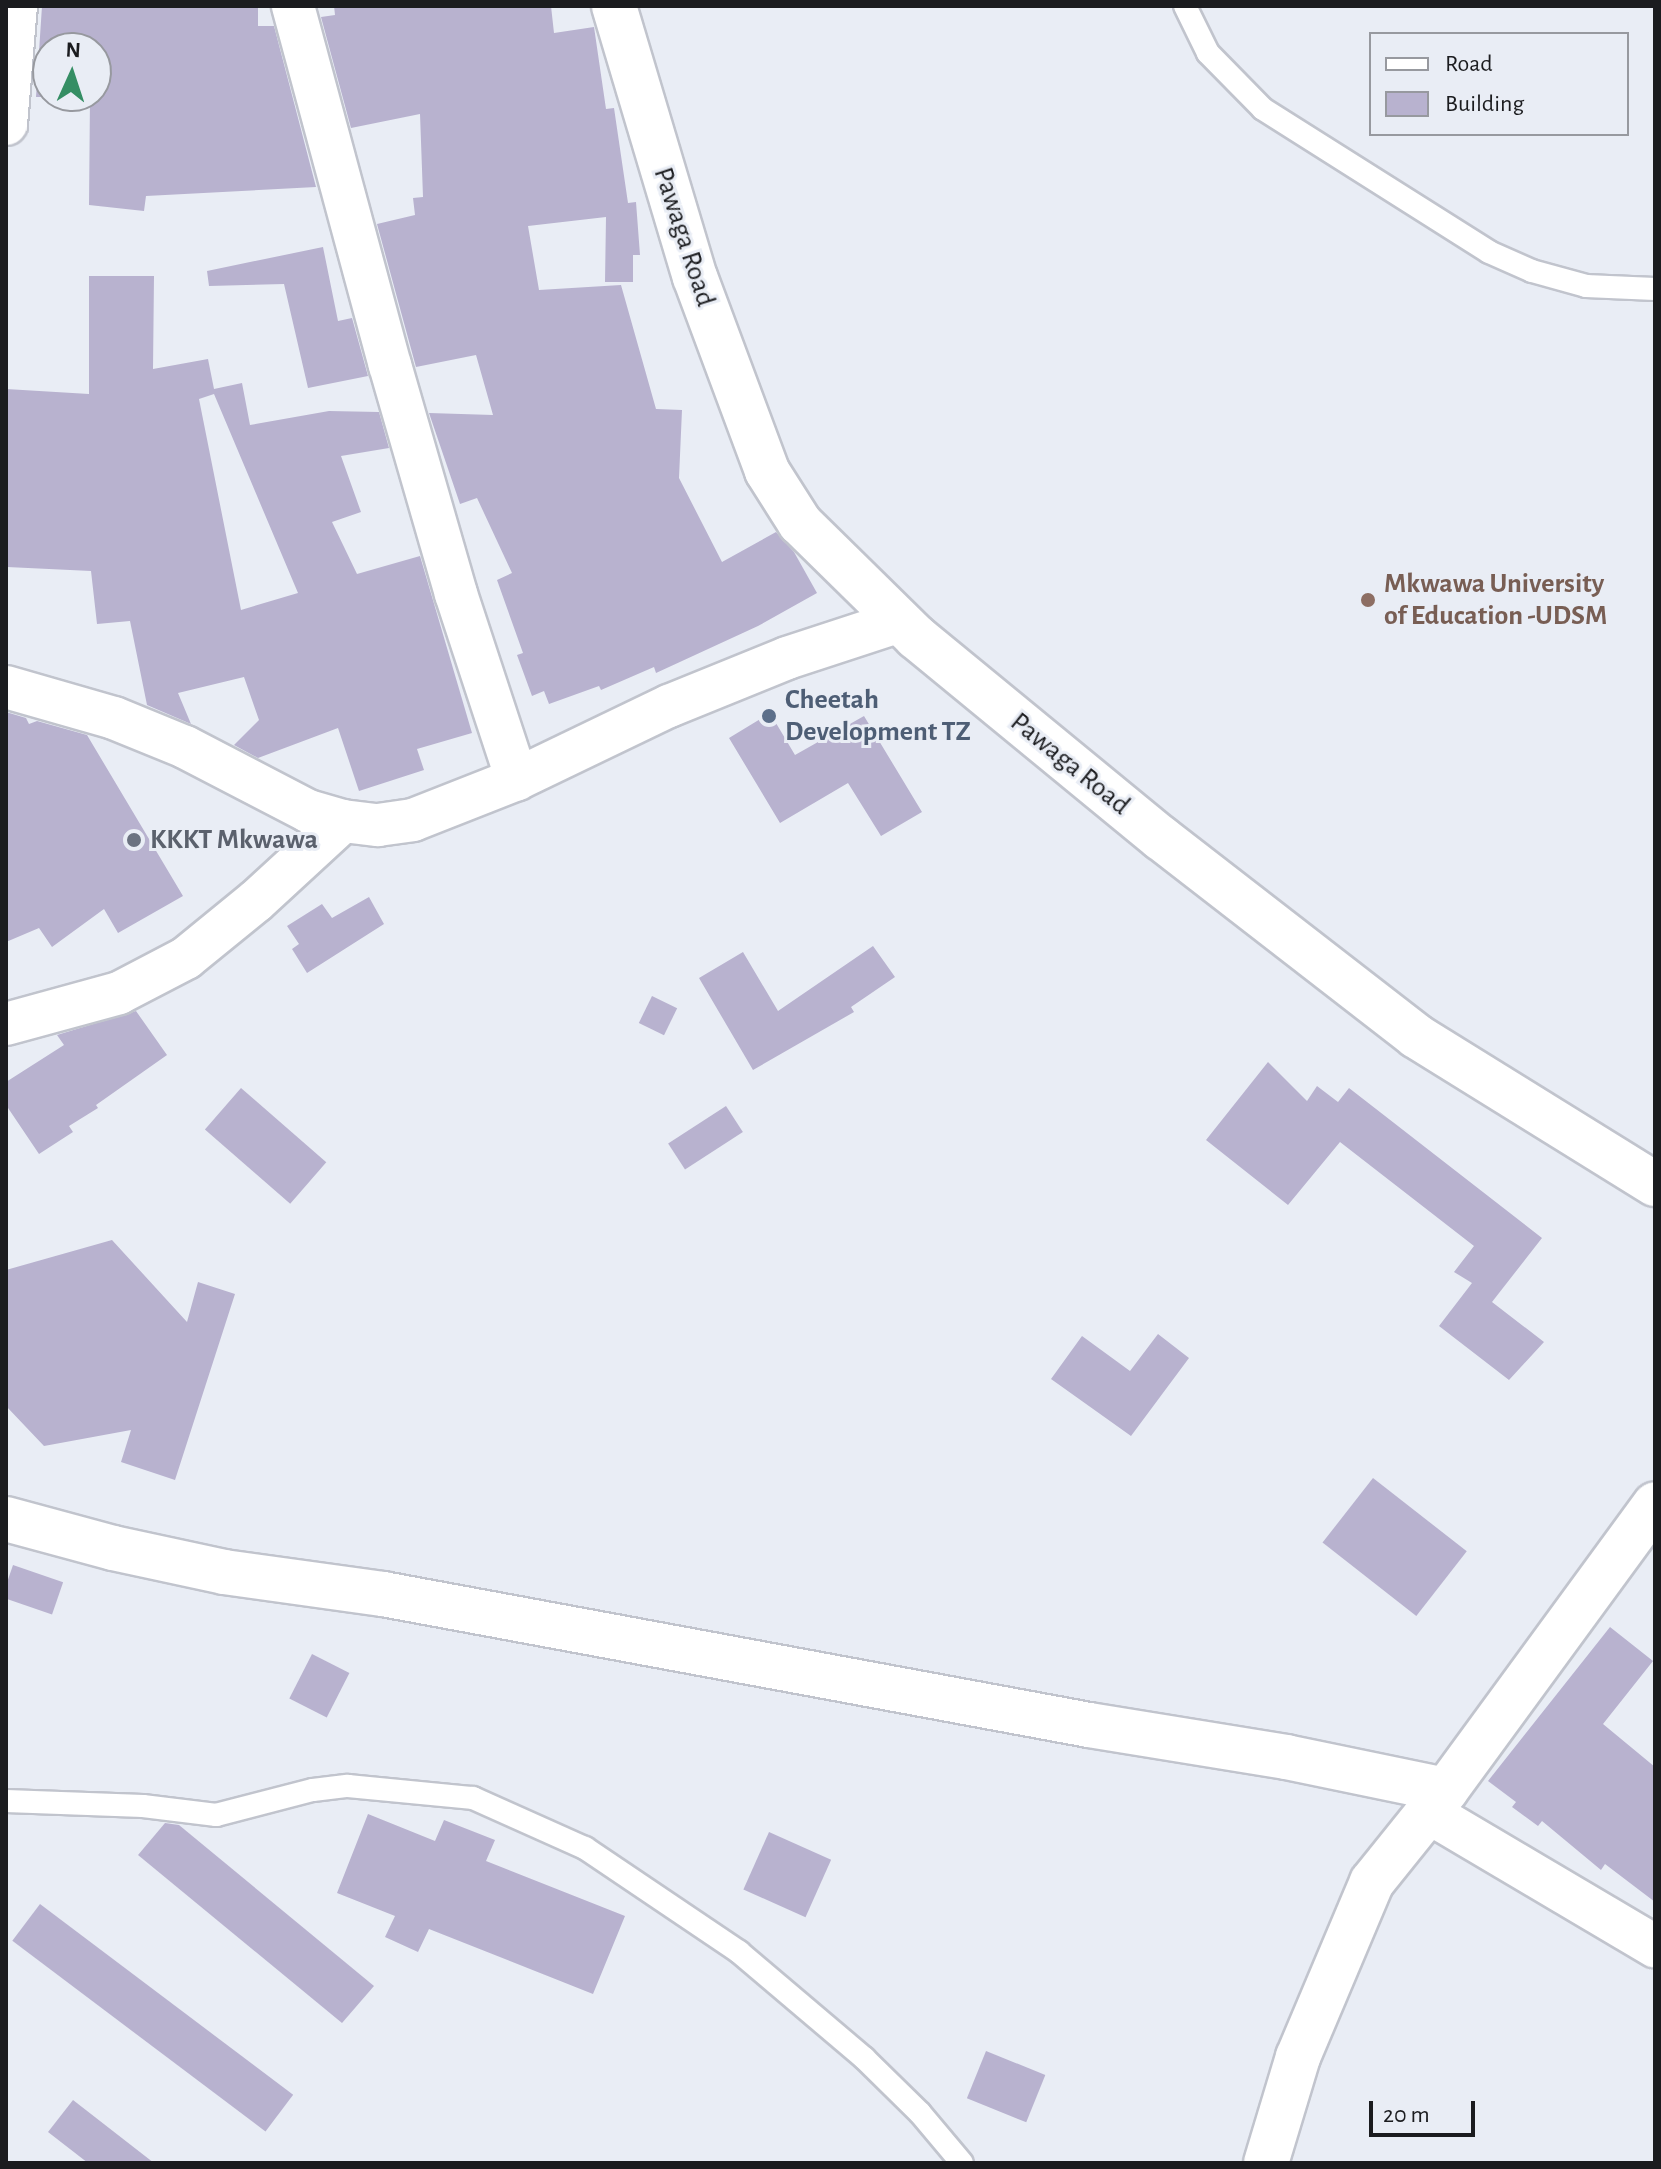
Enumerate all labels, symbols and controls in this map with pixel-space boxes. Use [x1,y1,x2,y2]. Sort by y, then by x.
north arrow [32,32,112,112]
legend [1369,32,1629,136]
text: N [65,39,81,61]
text: Road [1445,52,1493,76]
text: Building [1445,92,1524,116]
street label: Pawaga Road [646,163,722,311]
place label: Mkwawa University of Education -UDSM [1384,567,1607,633]
marker: Mkwawa University of Education -UDSM [1359,591,1377,609]
place label: Cheetah Development TZ [785,683,971,749]
street label: Pawaga Road [1003,706,1137,822]
marker: Cheetah Development TZ [760,707,778,725]
place label: KKKT Mkwawa [150,823,318,857]
marker: KKKT Mkwawa [125,831,143,849]
scale bar [1373,2085,1479,2135]
text: 20 m [1383,2103,1430,2127]

